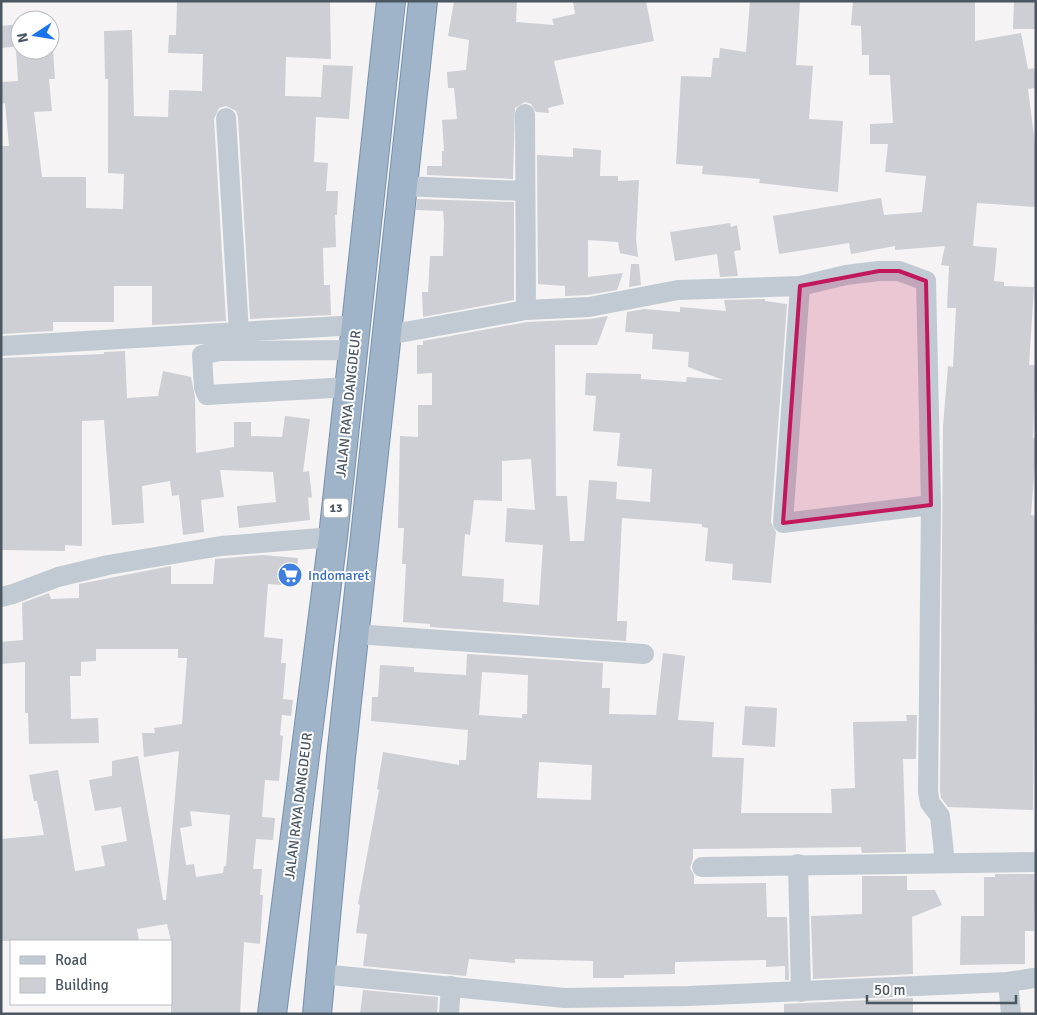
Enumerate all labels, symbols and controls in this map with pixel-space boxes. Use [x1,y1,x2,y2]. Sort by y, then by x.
north arrow [10,10,60,60]
text: N [13,31,32,44]
street label: JALAN RAYA DANGDEUR [332,330,365,478]
road number: 13 [324,498,348,518]
supermarket icon: Indomaret [277,562,303,588]
place label: Indomaret [308,567,370,584]
street label: JALAN RAYA DANGDEUR [281,732,316,880]
legend [10,940,172,1005]
text: Road [55,951,87,969]
scale bar [867,972,1016,1004]
text: Building [55,976,109,994]
text: 50 m [874,981,905,999]

